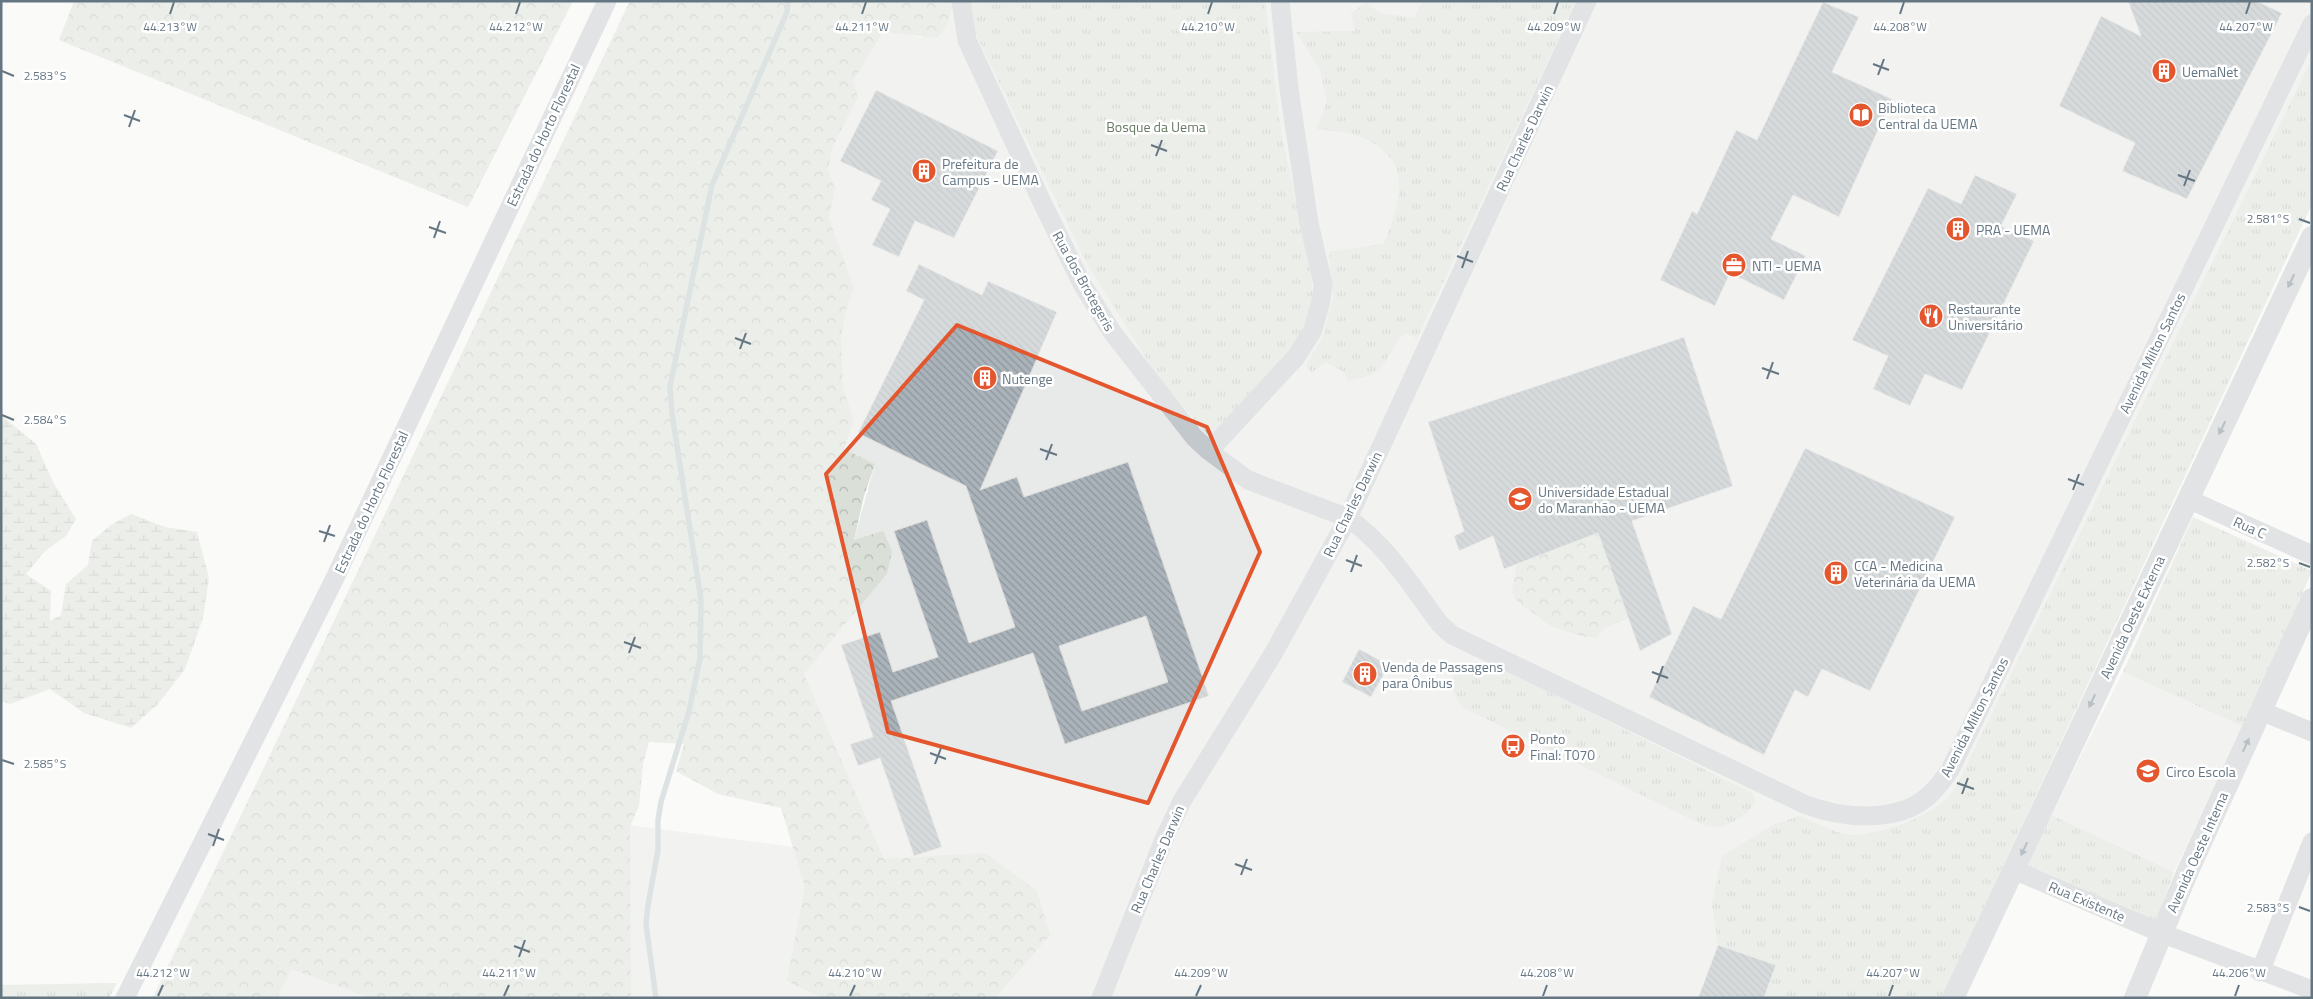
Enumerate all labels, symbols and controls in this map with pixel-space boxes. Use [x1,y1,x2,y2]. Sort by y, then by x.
text: 44.213°W [143,17,197,36]
text: 44.212°W [489,17,543,36]
text: 44.211°W [835,17,889,36]
text: 44.210°W [1181,17,1235,36]
text: 44.209°W [1527,17,1581,36]
text: 44.208°W [1873,17,1927,36]
text: 44.207°W [2219,17,2273,36]
building icon: UemaNet [2151,58,2177,84]
street label: Estrada do Horto Florestal [501,60,585,210]
place label: UemaNet [2182,61,2238,82]
text: 2.583°S [24,66,66,85]
street label: Rua Charles Darwin [1490,81,1558,195]
place label: Biblioteca Central da UEMA [1878,97,1978,134]
library icon: Biblioteca Central da UEMA [1848,102,1874,128]
park label: Bosque da Uema [1106,116,1206,137]
place label: Prefeitura de Campus - UEMA [942,153,1039,190]
building icon: Prefeitura de Campus - UEMA [911,158,937,184]
text: 2.581°S [2247,209,2289,228]
building icon: PRA - UEMA [1945,216,1971,242]
place label: PRA - UEMA [1976,219,2051,240]
street label: Rua dos Brotegeris [1048,227,1120,335]
office icon: NTI - UEMA [1721,252,1747,278]
place label: NTI - UEMA [1752,255,1822,276]
one-way arrow [2287,274,2295,288]
street label: Avenida Milton Santos [2114,289,2190,417]
place label: Restaurante Universitário [1948,298,2023,335]
restaurant icon: Restaurante Universitário [1918,303,1944,329]
building icon: Nutenge [972,365,998,391]
place label: Nutenge [1002,368,1053,389]
text: 2.584°S [24,410,66,429]
one-way arrow [2218,421,2226,435]
street label: Estrada do Horto Florestal [329,427,413,577]
street label: Rua Charles Darwin [1317,448,1387,560]
place label: Universidade Estadual do Maranhão - UEMA [1538,481,1669,518]
school or university icon: Universidade Estadual do Maranhão - UEMA [1507,486,1533,512]
street label: Rua C [2230,511,2270,544]
street label: Avenida Oeste Externa [2094,552,2170,682]
text: 2.582°S [2247,553,2289,572]
place label: CCA - Medicina Veterinária da UEMA [1854,555,1976,592]
building icon: CCA - Medicina Veterinária da UEMA [1823,560,1849,586]
street label: Avenida Milton Santos [1935,654,2013,780]
place label: Venda de Passagens para Ônibus [1382,656,1503,693]
building icon: Venda de Passagens para Ônibus [1352,661,1378,687]
one-way arrow [2088,694,2096,708]
place label: Ponto Final: T070 [1530,728,1595,765]
bus stop icon: Ponto Final: T070 [1500,733,1526,759]
one-way arrow [2242,738,2250,752]
text: 2.585°S [24,754,66,773]
school or university icon: Circo Escola [2135,758,2161,784]
place label: Circo Escola [2166,761,2236,782]
street label: Avenida Oeste Interna [2161,788,2233,916]
street label: Rua Charles Darwin [1125,802,1189,916]
one-way arrow [2019,841,2028,856]
street label: Rua Existente [2046,875,2128,927]
text: 2.583°S [2247,898,2289,917]
text: 44.212°W [136,963,190,982]
text: 44.211°W [482,963,536,982]
text: 44.210°W [828,963,882,982]
text: 44.209°W [1174,963,1228,982]
text: 44.208°W [1520,963,1574,982]
text: 44.207°W [1866,963,1920,982]
text: 44.206°W [2212,963,2266,982]

